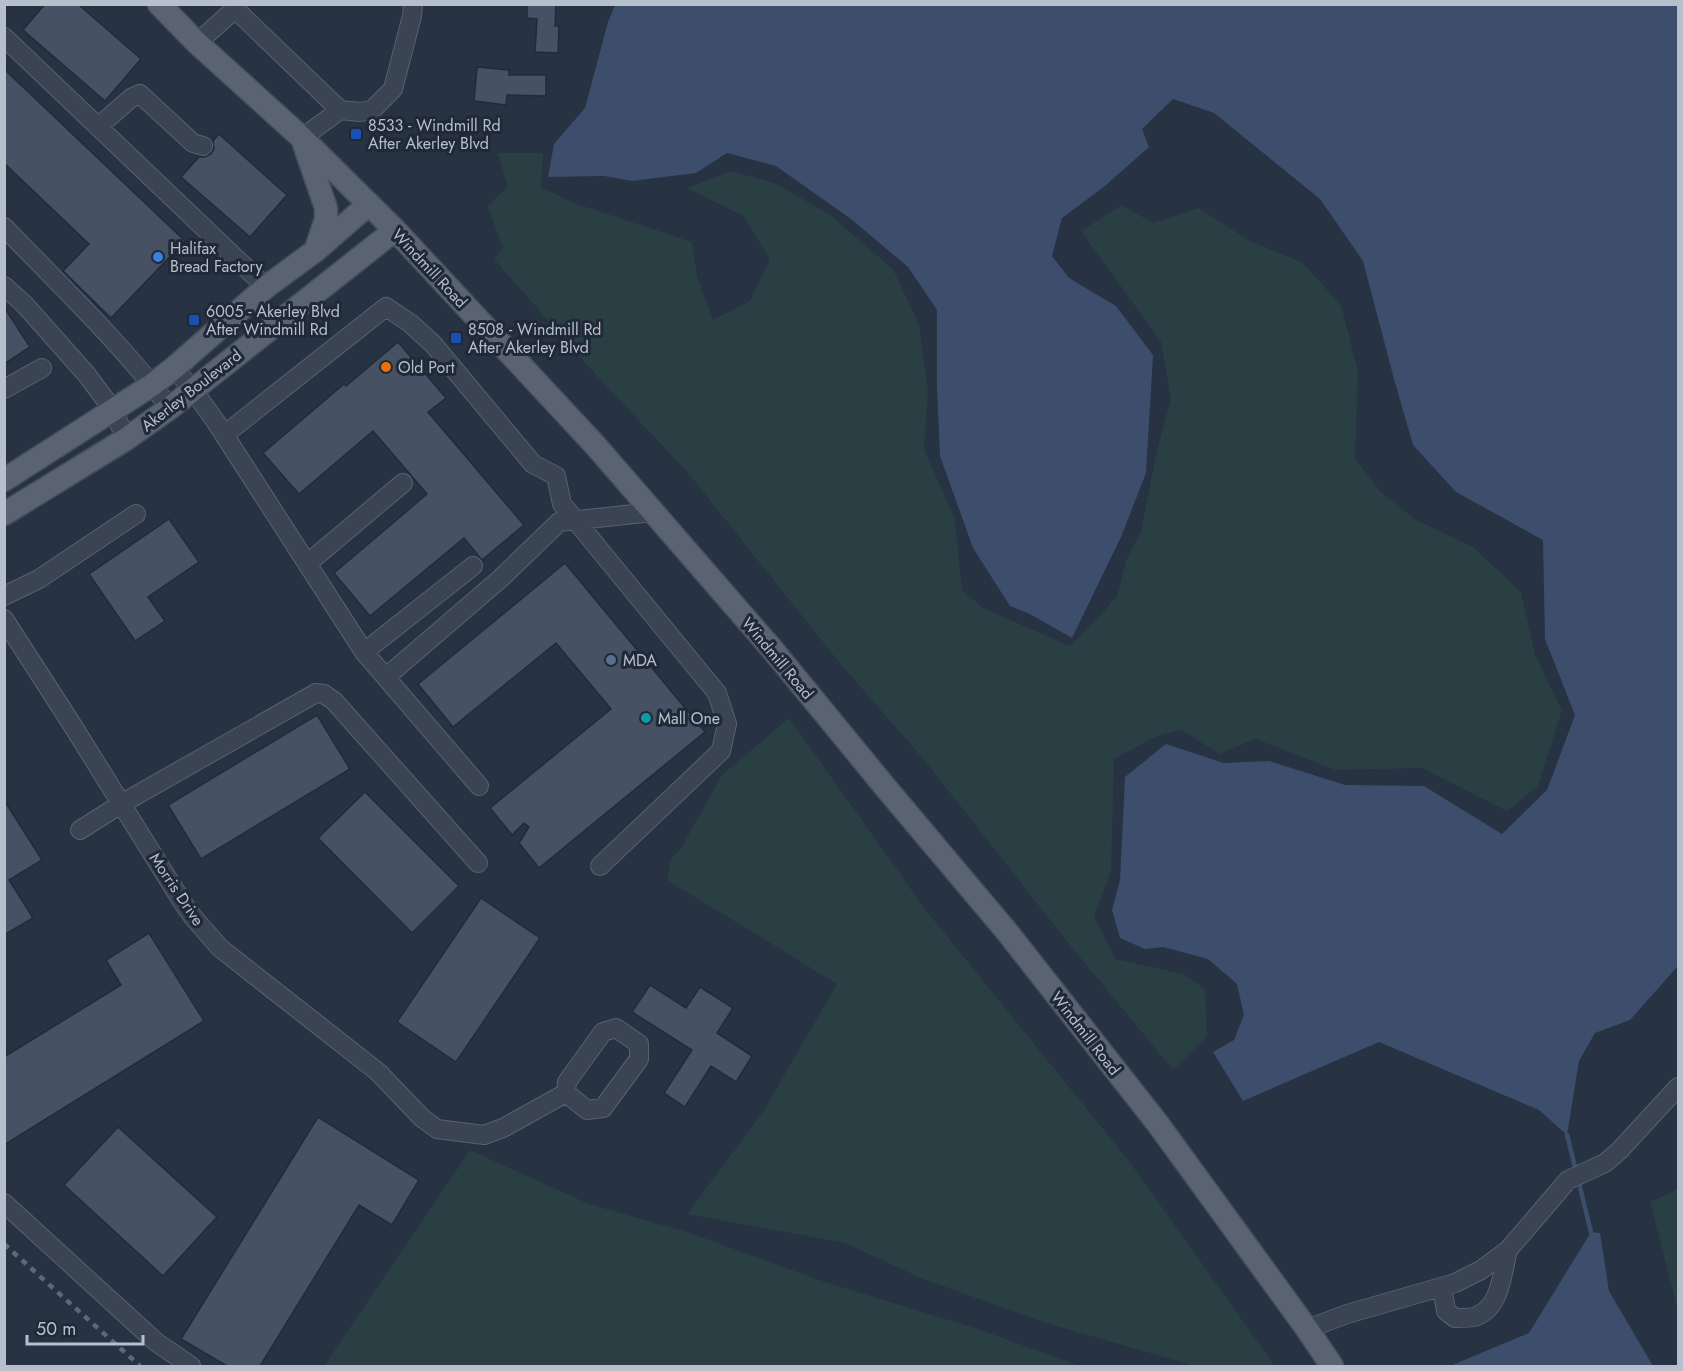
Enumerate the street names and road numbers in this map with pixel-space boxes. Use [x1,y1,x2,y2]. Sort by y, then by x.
street label: Windmill Road [387,224,472,313]
street label: Akerley Boulevard [136,344,246,437]
street label: Windmill Road [736,612,819,704]
street label: Morris Drive [144,848,210,930]
street label: Windmill Road [1046,986,1126,1080]

